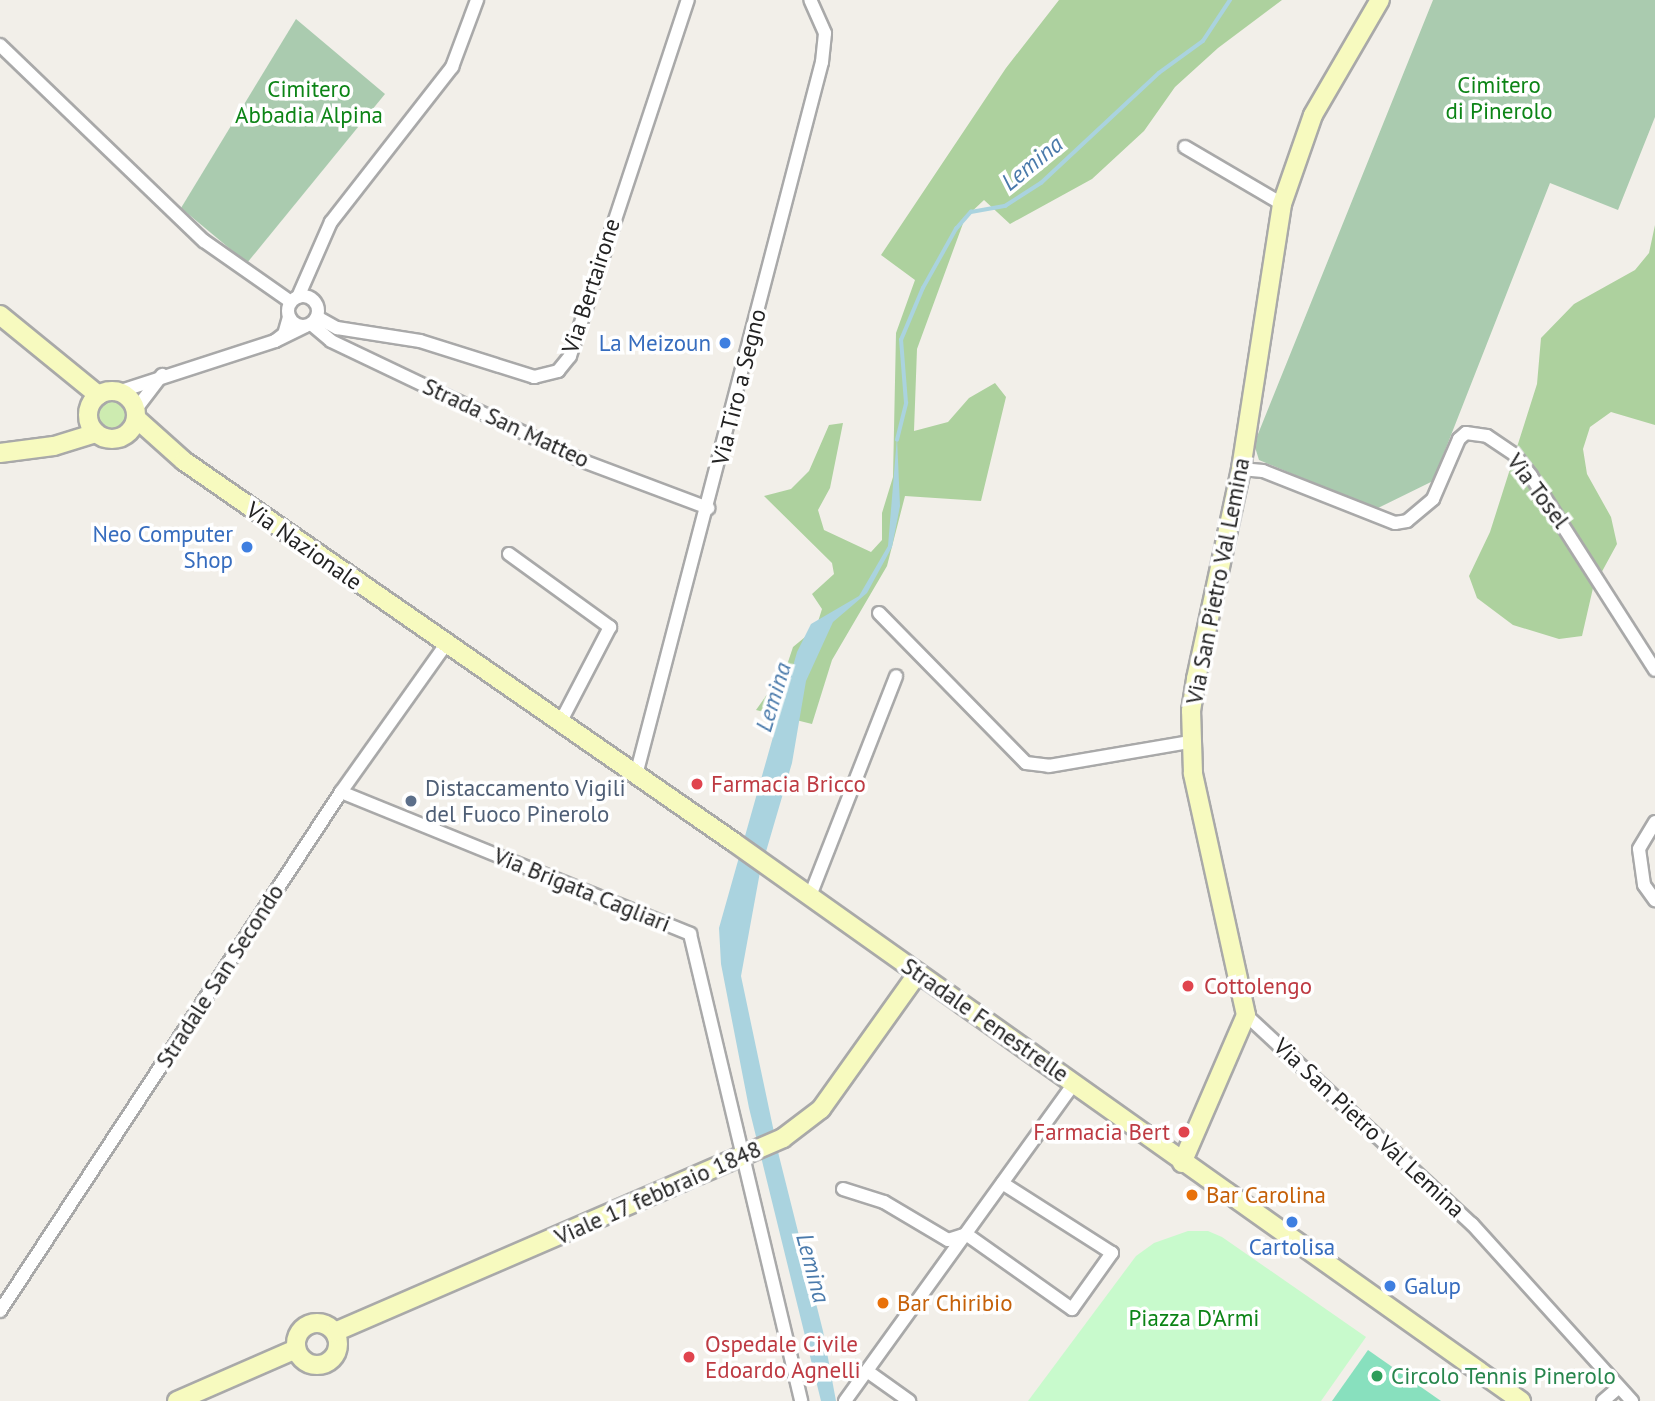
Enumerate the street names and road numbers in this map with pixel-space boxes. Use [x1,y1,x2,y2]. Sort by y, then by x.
street label: Via Bertairone [556,215,626,357]
street label: Via Tiro a Segno [706,306,772,468]
street label: Strada San Matteo [419,372,593,474]
street label: Via Tosel [1501,448,1575,534]
street label: Via San Pietro Val Lemina [1180,455,1256,707]
street label: Via Nazionale [241,496,367,596]
street label: Via Brigata Cagliari [490,842,674,938]
street label: Stradale San Secondo [150,879,290,1073]
street label: Stradale Fenestrelle [896,952,1074,1088]
street label: Via San Pietro Val Lemina [1268,1032,1470,1224]
street label: Viale 17 febbraio 1848 [550,1135,766,1251]

